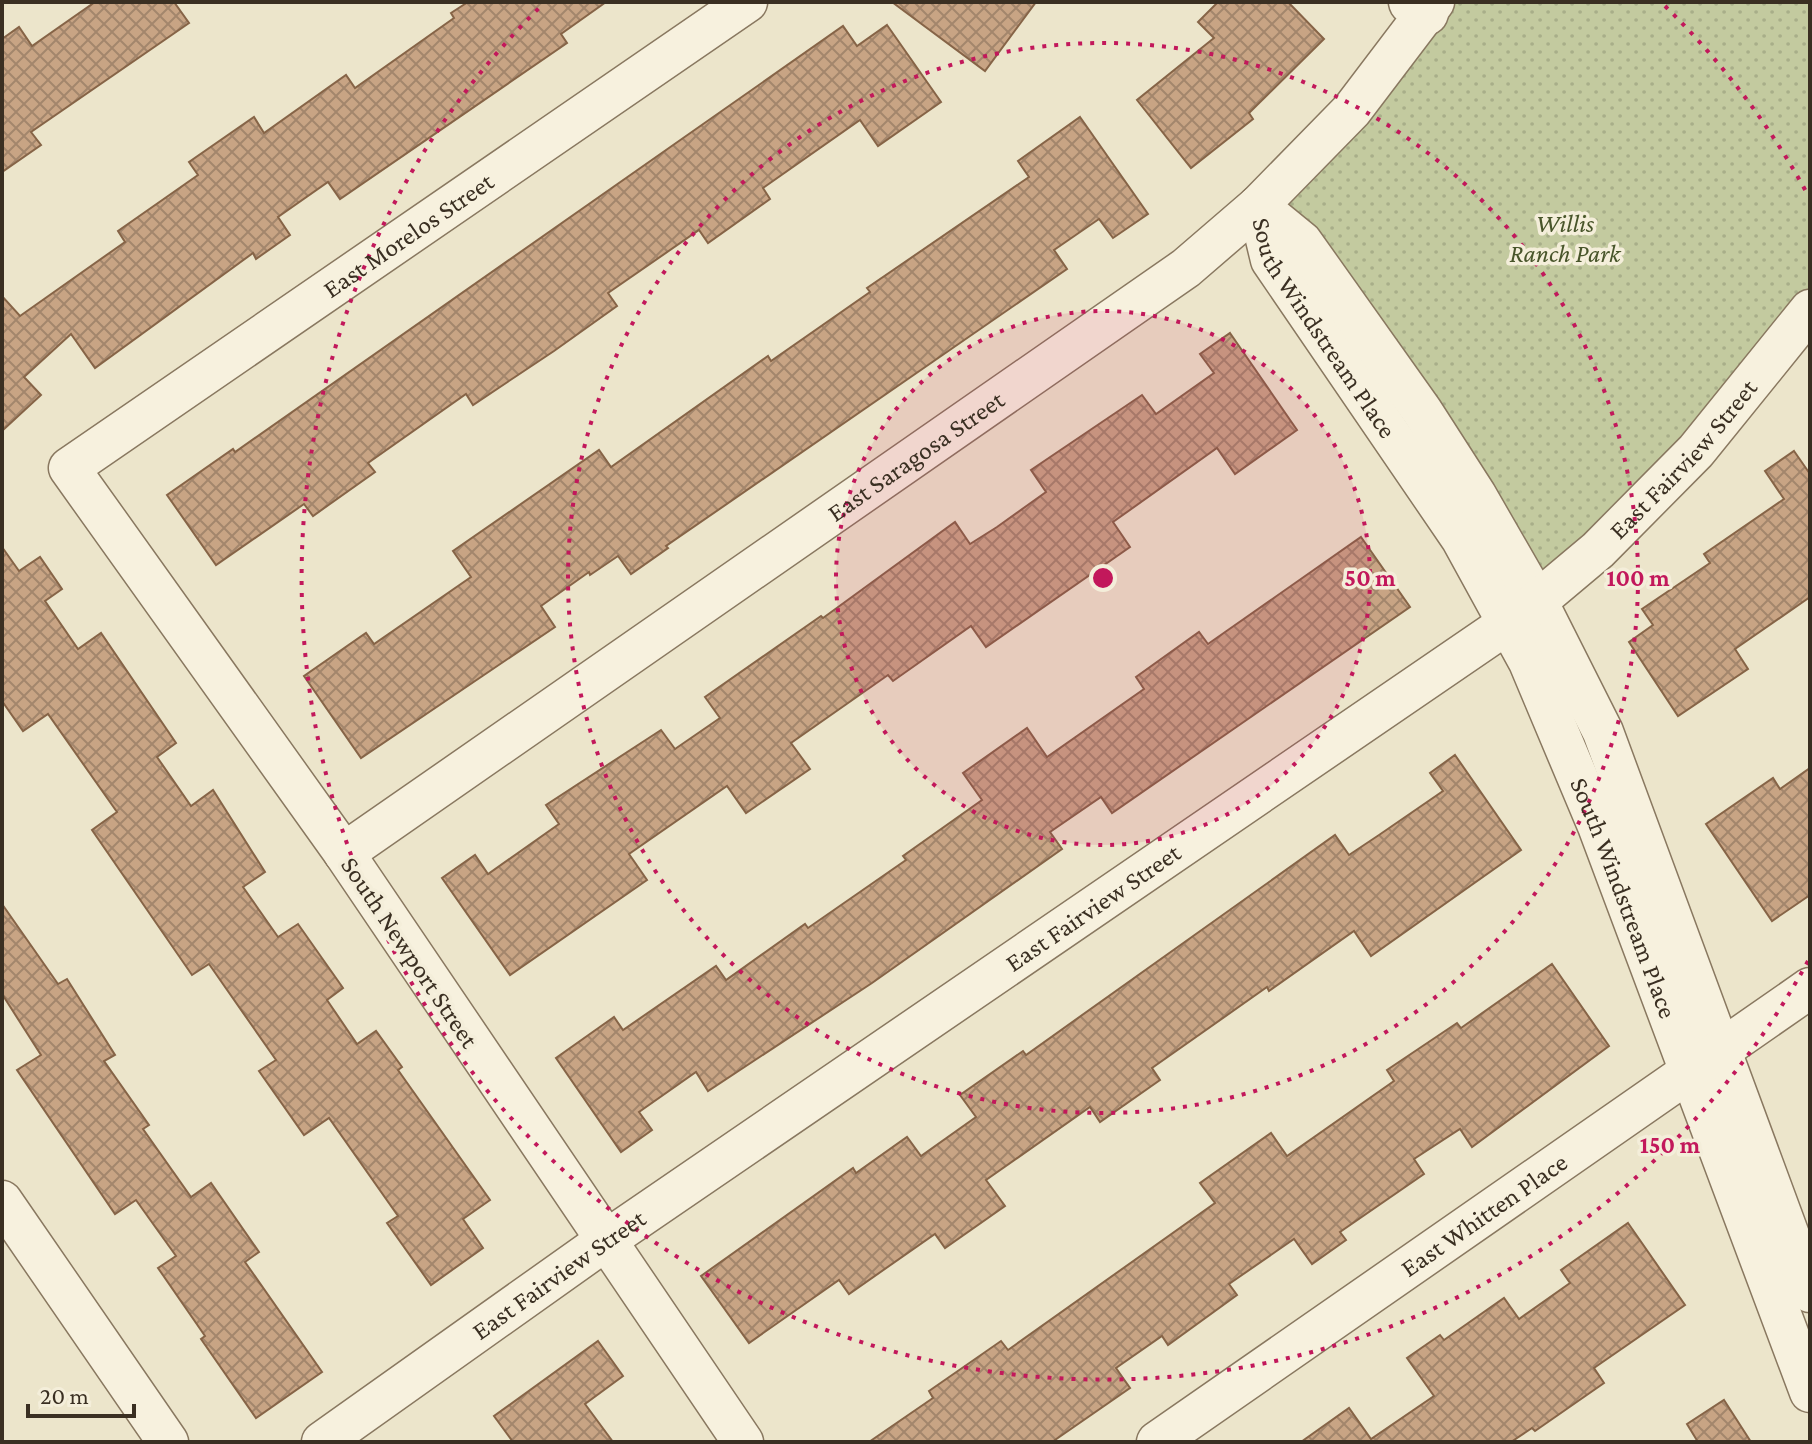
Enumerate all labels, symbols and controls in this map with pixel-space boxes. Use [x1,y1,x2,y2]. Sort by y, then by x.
street label: East Morelos Street [318,166,499,304]
park label: Willis Ranch Park [1510,209,1622,268]
street label: South Windstream Place [1246,215,1402,444]
street label: East Fairview Street [1603,373,1763,545]
street label: East Saragosa Street [822,385,1010,528]
centre of rings [1089,564,1117,592]
text: 50 m [1344,564,1396,591]
text: 100 m [1606,564,1670,591]
street label: South Windstream Place [1564,773,1683,1022]
street label: East Fairview Street [1000,838,1186,978]
street label: South Newport Street [335,851,484,1054]
text: 150 m [1640,1131,1701,1158]
street label: East Whitten Place [1395,1147,1573,1283]
street label: East Fairview Street [467,1203,651,1346]
scale bar [28,1368,134,1418]
text: 20 m [40,1382,89,1409]

